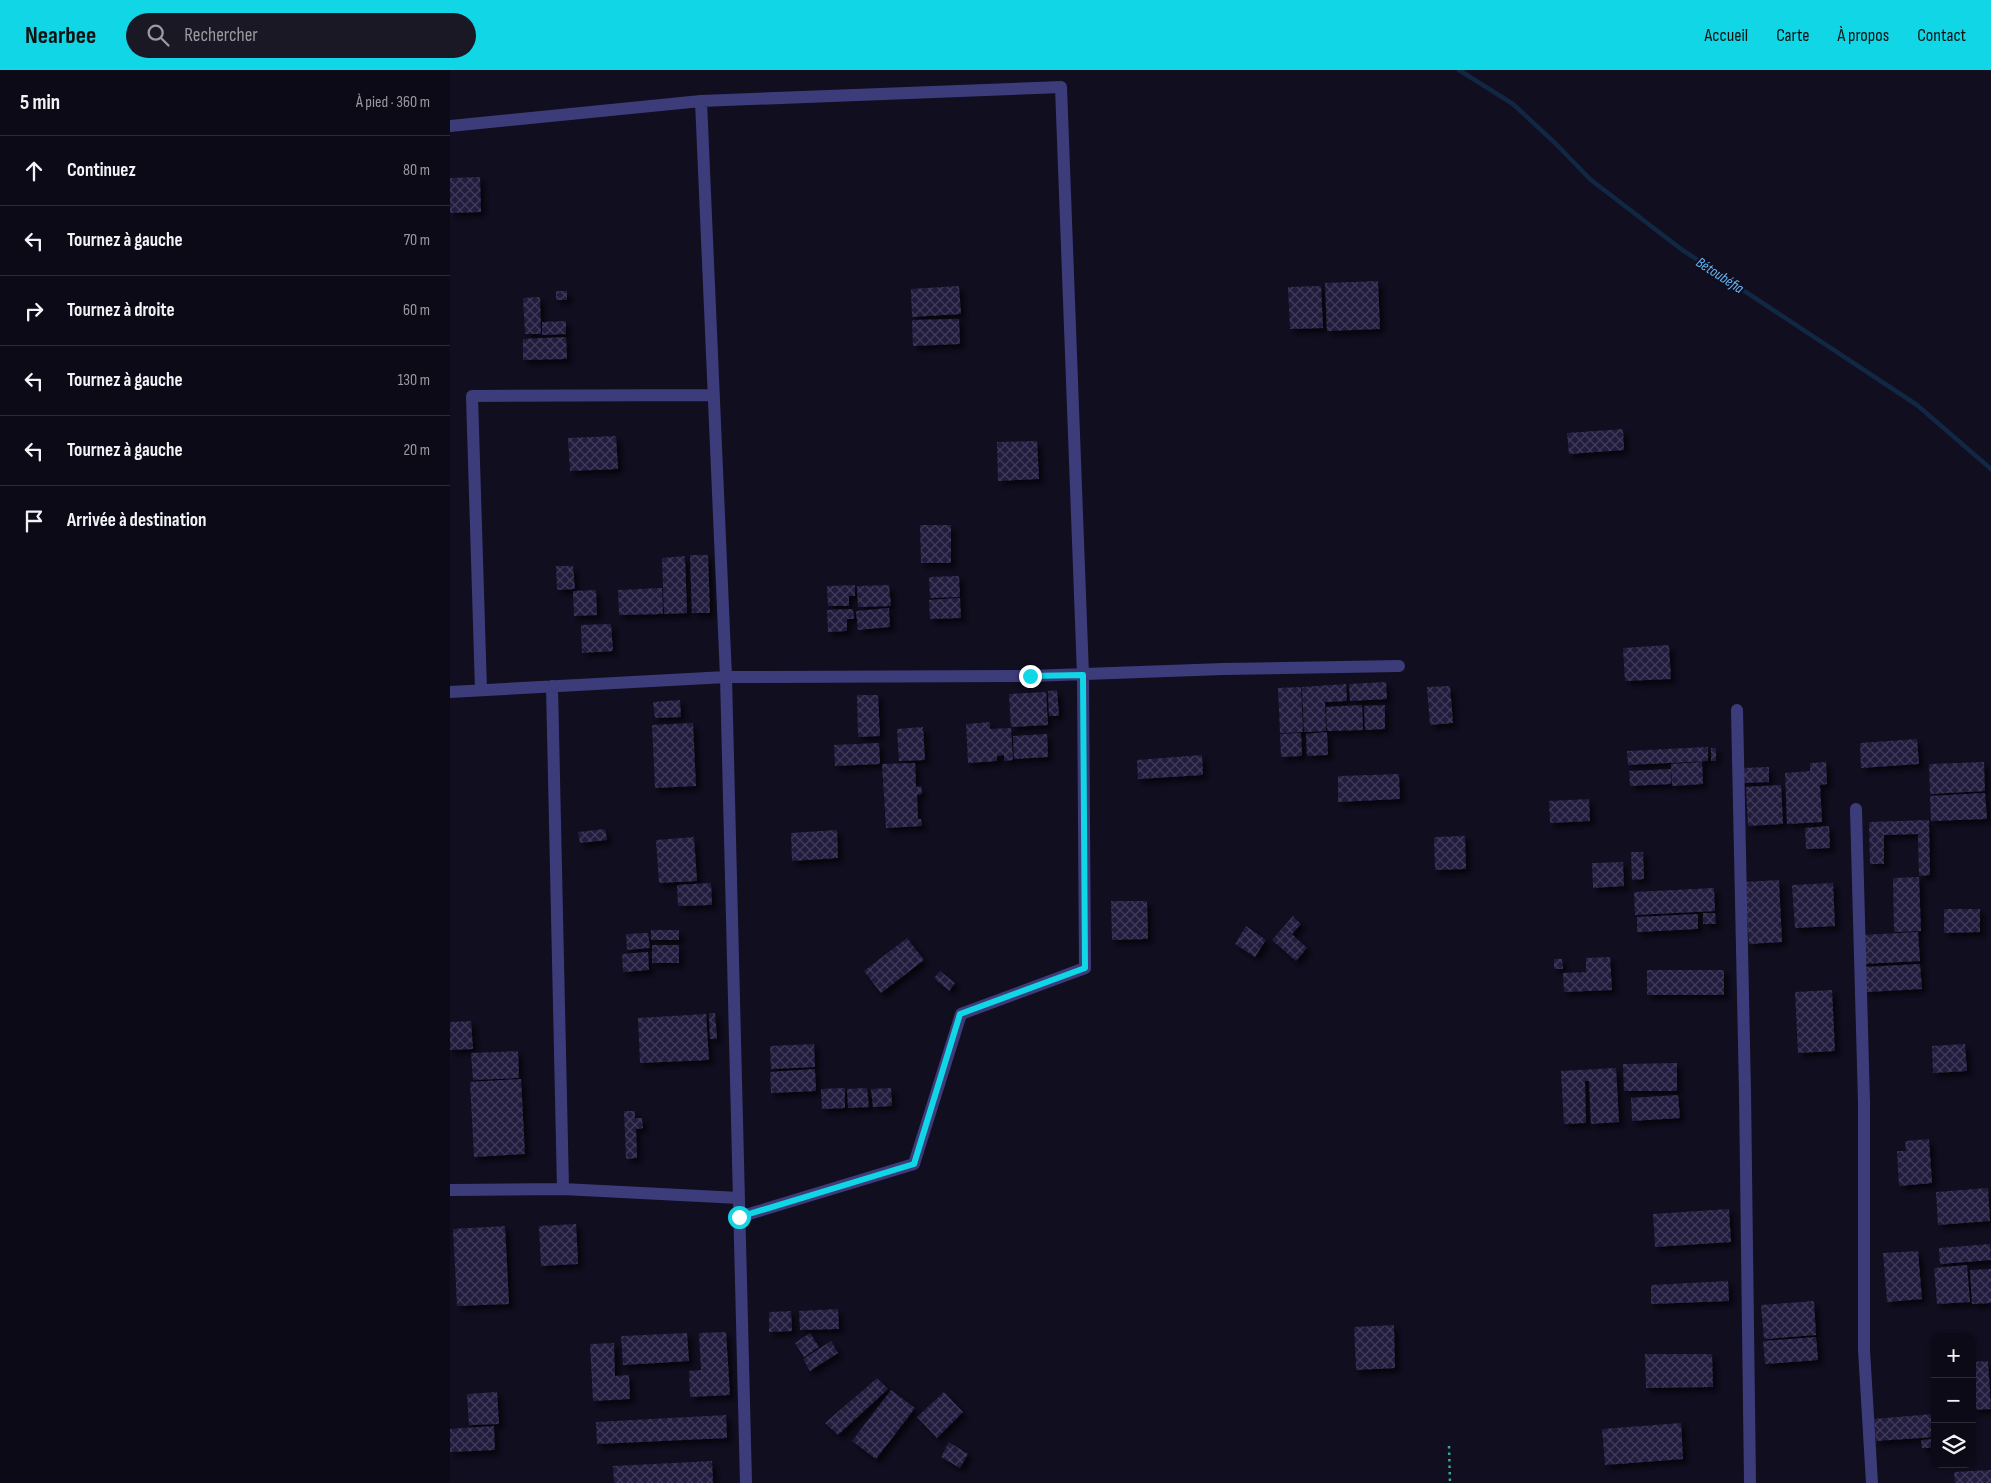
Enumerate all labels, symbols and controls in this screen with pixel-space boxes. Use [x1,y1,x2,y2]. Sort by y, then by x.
search box [126,13,476,58]
text: Nearbee [25,21,96,50]
icon: search [144,21,172,49]
text: Rechercher [184,24,258,47]
text: Accueil [1704,25,1748,46]
text: Carte [1776,25,1809,46]
text: À propos [1837,25,1889,46]
text: Contact [1917,25,1966,46]
text: 5 min [20,90,60,115]
text: À pied · 360 m [356,93,430,112]
icon: ahead [20,157,48,185]
text: Continuez [67,159,136,182]
text: 80 m [403,161,430,180]
icon: left [20,227,48,255]
text: Tournez à gauche [67,229,183,252]
text: 70 m [404,231,430,250]
water label: Bétoubéfia [1692,253,1747,298]
icon: right [20,297,48,325]
text: Tournez à droite [67,299,175,322]
text: 60 m [403,301,430,320]
icon: left [20,367,48,395]
text: Tournez à gauche [67,369,183,392]
text: 130 m [398,371,430,390]
icon: left [20,437,48,465]
text: Tournez à gauche [67,439,183,462]
text: 20 m [403,441,430,460]
icon: arrive [20,507,48,535]
text: Arrivée à destination [67,509,207,532]
route end [1019,665,1042,688]
route start [728,1206,751,1229]
map controls [1931,1333,1976,1468]
button: + [1931,1333,1976,1378]
button: − [1931,1378,1976,1423]
button: layers [1931,1423,1976,1468]

